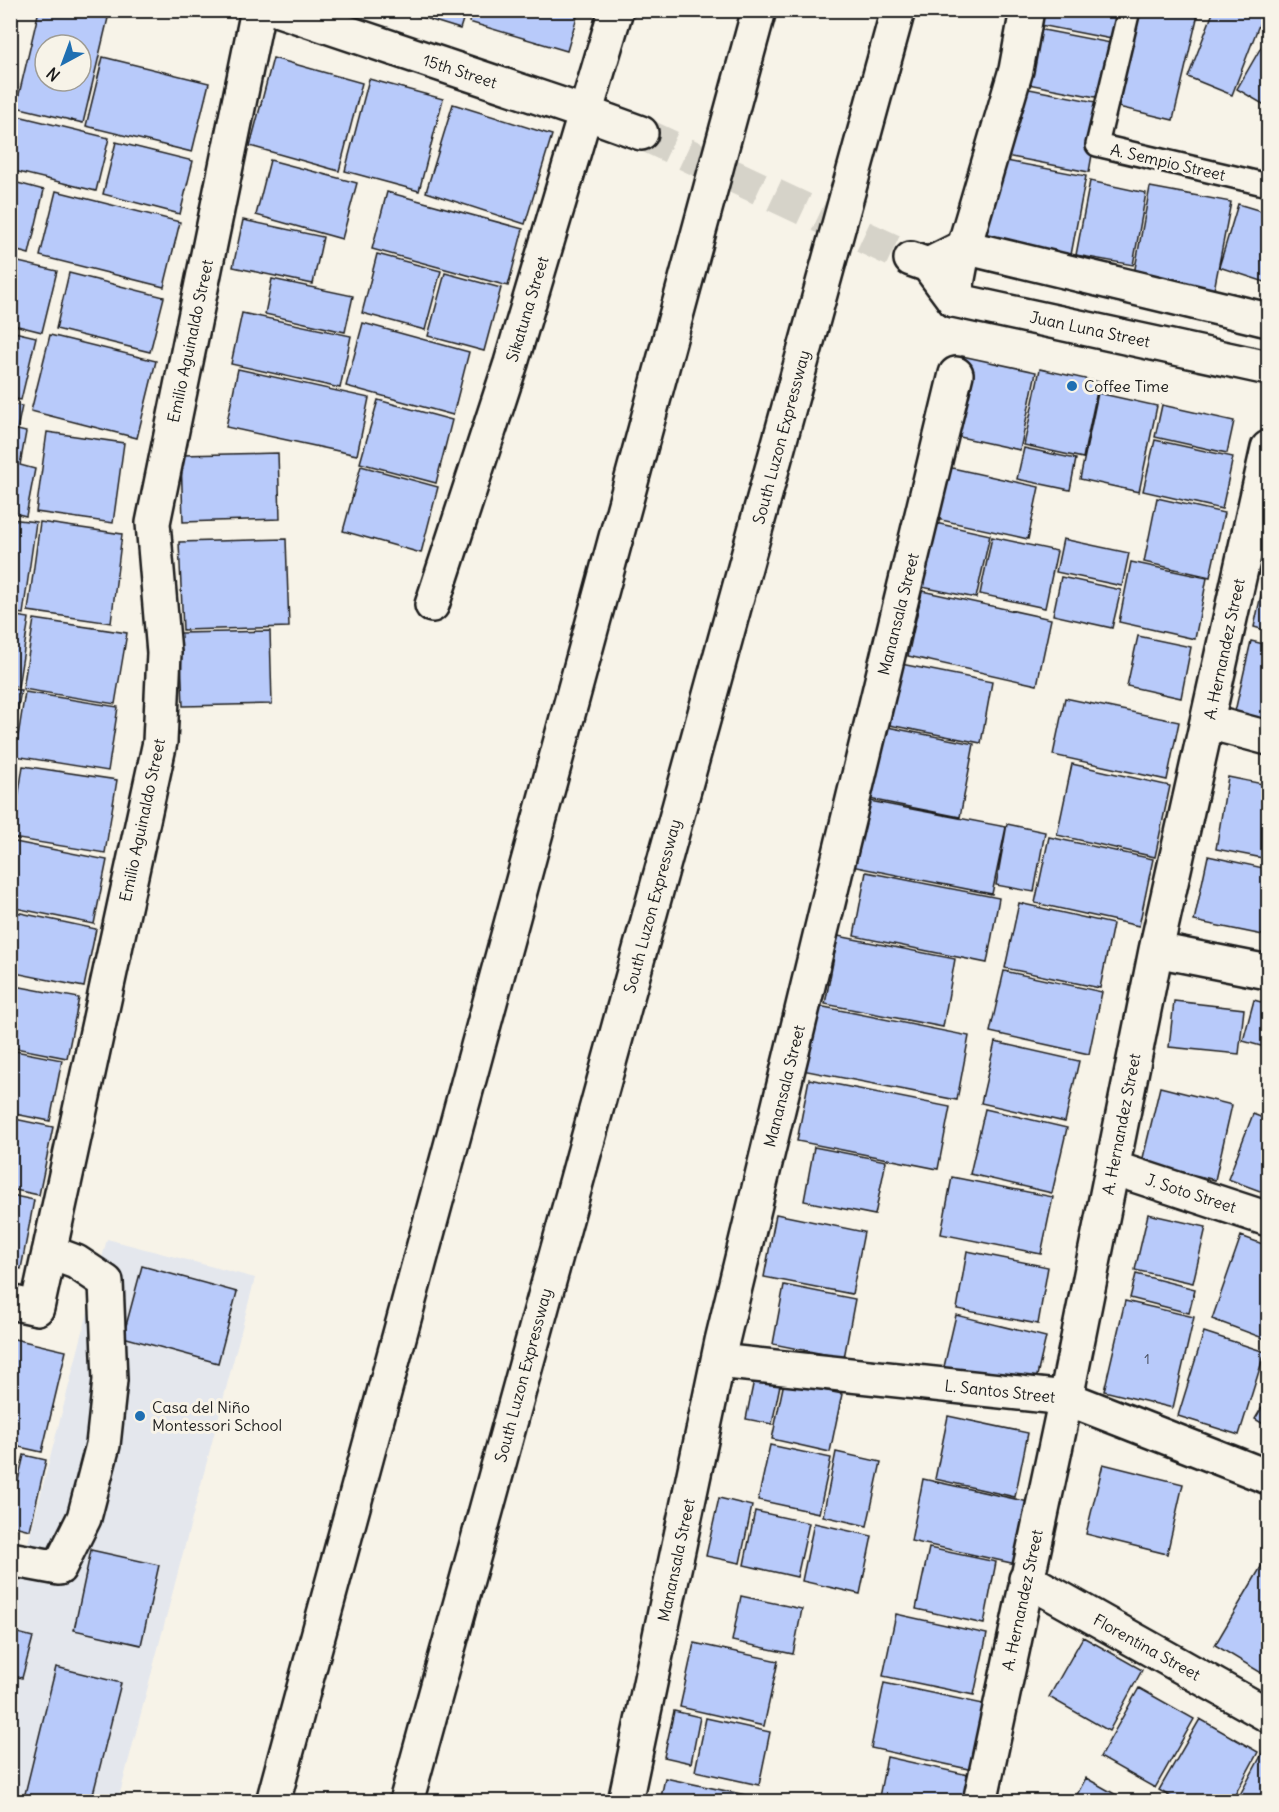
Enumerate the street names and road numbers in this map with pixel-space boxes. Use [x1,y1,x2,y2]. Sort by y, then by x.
street label: 15th Street [420,50,500,93]
street label: A. Sempio Street [1109,139,1228,185]
street label: Sikatuna Street [501,253,553,364]
street label: Emilio Aguinaldo Street [163,257,217,424]
street label: Juan Luna Street [1028,306,1153,352]
street label: South Luzon Expressway [748,348,814,526]
street label: Manansala Street [873,550,923,677]
street label: A. Hernandez Street [1199,576,1249,721]
street label: Emilio Aguinaldo Street [115,736,169,903]
street label: South Luzon Expressway [619,817,685,995]
street label: Manansala Street [759,1022,809,1149]
street label: A. Hernandez Street [1097,1051,1145,1196]
street label: J. Soto Street [1143,1169,1239,1217]
street label: South Luzon Expressway [490,1286,556,1464]
street label: L. Santos Street [944,1375,1057,1407]
street label: Manansala Street [653,1496,699,1623]
street label: A. Hernandez Street [997,1527,1047,1672]
street label: Florentina Street [1090,1609,1205,1685]

